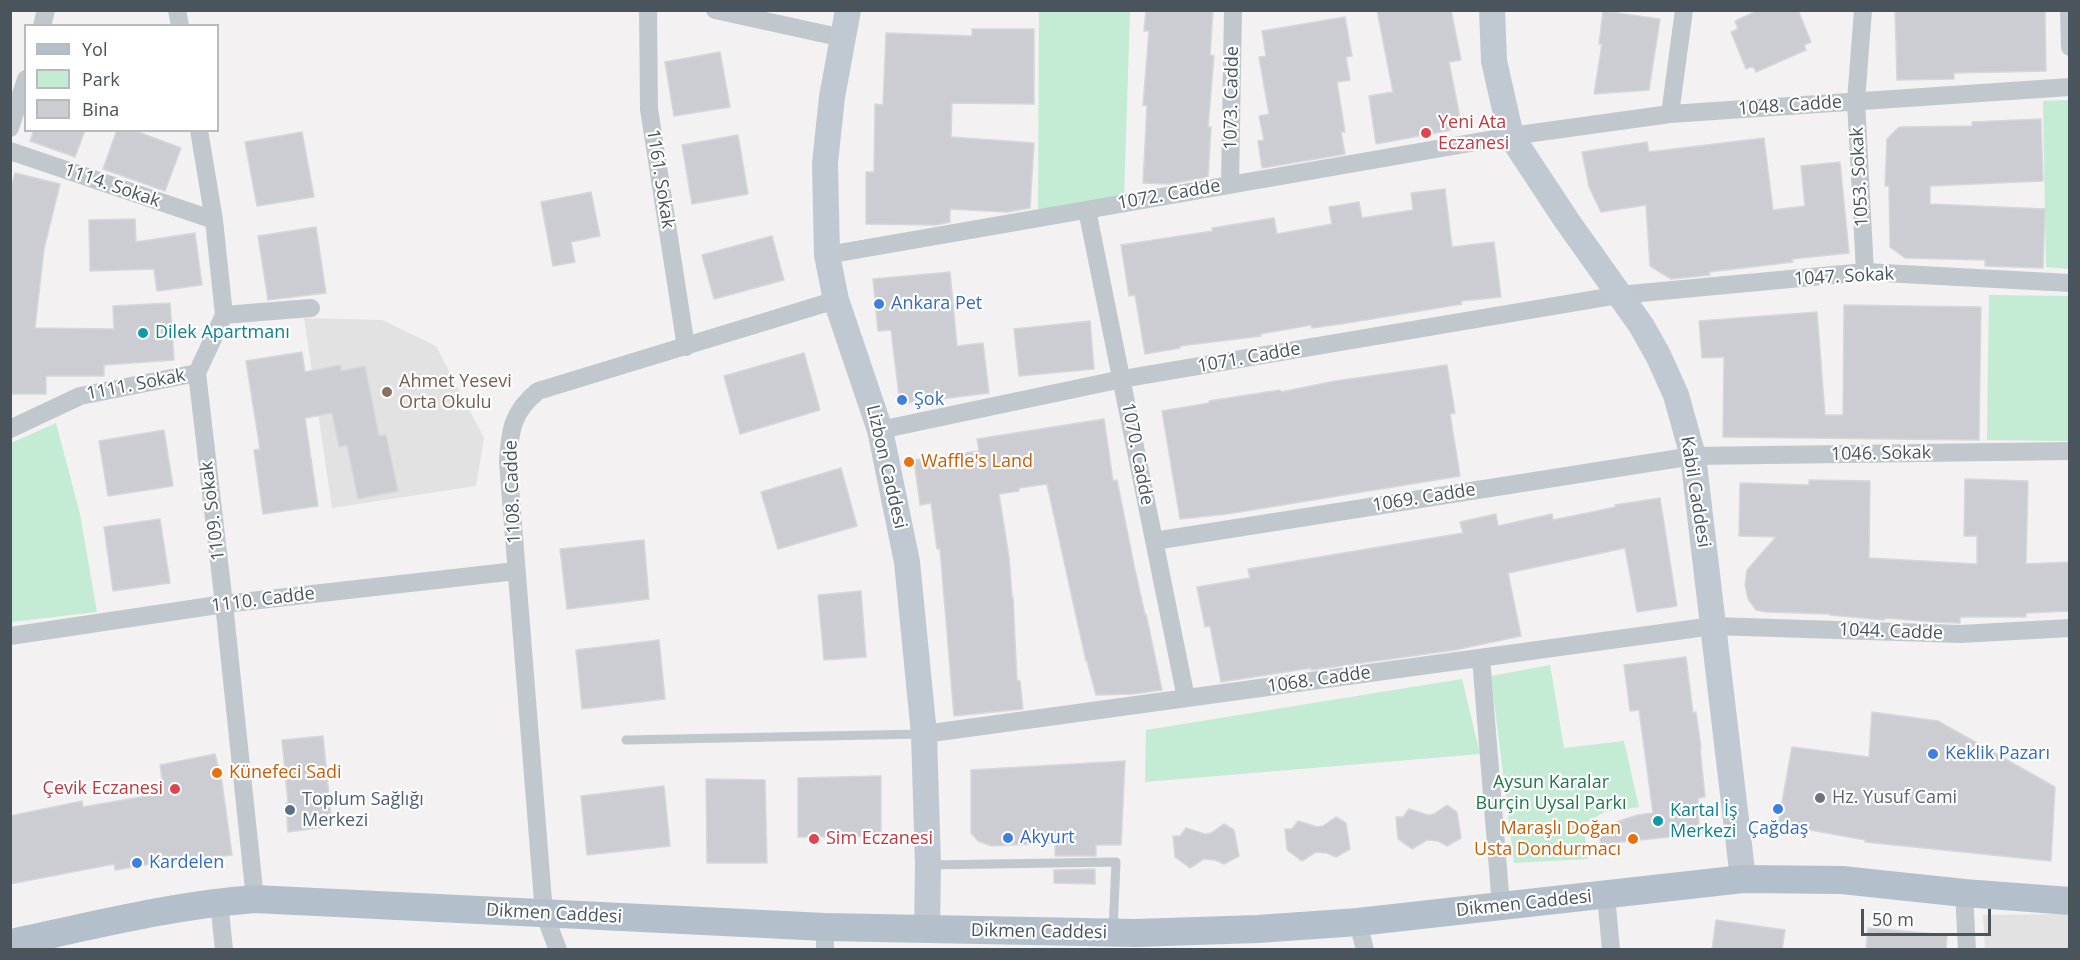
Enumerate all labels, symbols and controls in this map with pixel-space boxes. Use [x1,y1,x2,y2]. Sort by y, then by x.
legend [24,24,219,132]
text: Yol [82,37,107,61]
street label: 1073. Cadde [1220,46,1244,150]
text: Park [82,67,120,91]
street label: 1048. Cadde [1737,92,1843,120]
text: Bina [82,97,119,121]
place label: Yeni Ata Eczanesi [1438,112,1509,154]
marker: Yeni Ata Eczanesi [1419,126,1433,140]
street label: 1053. Sokak [1847,126,1873,228]
street label: 1161. Sokak [641,128,679,230]
street label: 1114. Sokak [61,159,163,213]
street label: 1072. Cadde [1116,175,1222,215]
street label: 1047. Sokak [1793,264,1895,290]
place label: Ankara Pet [891,293,982,315]
marker: Ankara Pet [872,297,886,311]
place label: Dilek Apartmanı [155,322,290,344]
marker: Dilek Apartmanı [136,326,150,340]
street label: 1071. Cadde [1196,338,1302,378]
street label: 1111. Sokak [85,365,187,405]
place label: Ahmet Yesevi Orta Okulu [399,371,512,413]
marker: Ahmet Yesevi Orta Okulu [380,385,394,399]
place label: Şok [914,389,944,411]
marker: Şok [895,393,909,407]
street label: 1070. Cadde [1116,401,1158,507]
street label: Lizbon Caddesi [861,403,911,531]
street label: Kabil Caddesi [1676,435,1714,549]
street label: 1108. Cadde [500,440,526,544]
street label: 1046. Sokak [1831,442,1931,466]
place label: Waffle's Land [921,451,1033,473]
marker: Waffle's Land [902,455,916,469]
street label: 1109. Sokak [196,460,230,562]
street label: 1069. Cadde [1371,479,1477,517]
street label: 1110. Cadde [210,583,316,617]
street label: 1044. Cadde [1839,619,1943,645]
street label: 1068. Cadde [1266,662,1372,698]
place label: Keklik Pazarı [1945,743,2050,765]
marker: Keklik Pazarı [1926,747,1940,761]
place label: Künefeci Sadi [229,762,342,784]
marker: Künefeci Sadi [210,766,224,780]
park label: Aysun Karalar Burçin Uysal Parkı [1475,772,1627,814]
place label: Çevik Eczanesi [43,778,163,800]
marker: Çevik Eczanesi [168,782,182,796]
place label: Hz. Yusuf Cami [1832,787,1957,809]
place label: Toplum Sağlığı Merkezi [302,789,424,832]
marker: Hz. Yusuf Cami [1813,791,1827,805]
place label: Kartal İş Merkezi [1670,800,1738,842]
marker: Çağdaş [1771,802,1785,816]
marker: Toplum Sağlığı Merkezi [283,803,297,817]
marker: Kartal İş Merkezi [1651,814,1665,828]
place label: Maraşlı Doğan Usta Dondurmacı [1474,818,1621,860]
place label: Çağdaş [1748,818,1808,840]
place label: Akyurt [1020,827,1075,849]
place label: Sim Eczanesi [826,828,933,850]
marker: Akyurt [1001,831,1015,845]
marker: Sim Eczanesi [807,832,821,846]
marker: Maraşlı Doğan Usta Dondurmacı [1626,832,1640,846]
place label: Kardelen [149,852,224,874]
marker: Kardelen [130,856,144,870]
street label: Dikmen Caddesi [1455,886,1593,922]
scale bar [1864,897,1994,935]
street label: Dikmen Caddesi [485,900,623,928]
text: 50 m [1872,907,1914,931]
street label: Dikmen Caddesi [971,920,1107,944]

